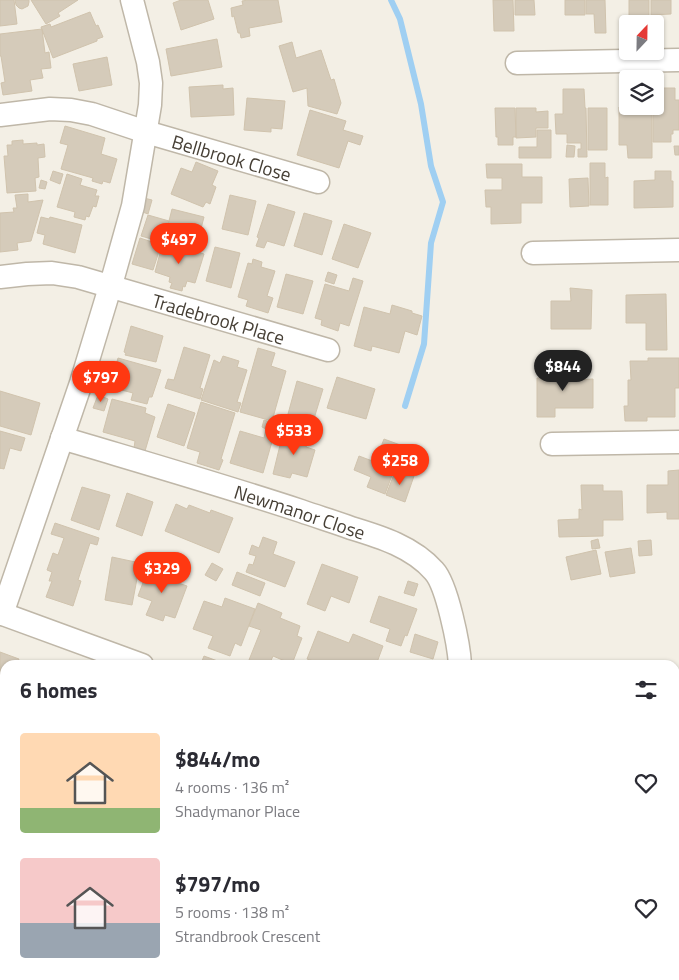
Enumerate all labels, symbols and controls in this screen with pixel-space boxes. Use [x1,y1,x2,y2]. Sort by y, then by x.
north arrow [619,15,664,60]
map controls [619,15,664,115]
button: layers [619,70,664,115]
street label: Bellbrook Close [169,126,295,188]
pin: $497 [149,222,209,265]
text: $497 [161,227,197,251]
street label: Tradebrook Place [149,285,288,351]
pin: $844 [533,350,593,392]
text: $844 [545,354,581,378]
pin: $797 [71,360,131,403]
text: $797 [83,365,119,389]
pin: $533 [264,414,324,456]
text: $533 [276,418,312,442]
pin: $258 [370,444,430,486]
text: $258 [382,448,418,472]
street label: Newmanor Close [231,476,369,546]
pin: $329 [132,552,192,594]
text: $329 [144,556,180,580]
text: 6 homes [20,674,97,706]
icon: filters [632,676,660,704]
text: $844/mo [175,743,260,775]
icon: home [60,753,120,813]
icon: heart [632,769,660,797]
text: 4 rooms · 136 m² [175,775,289,799]
text: Shadymanor Place [175,799,300,823]
text: $797/mo [175,868,260,900]
icon: home [60,878,120,938]
icon: heart [632,894,660,922]
text: 5 rooms · 138 m² [175,900,289,924]
text: Strandbrook Crescent [175,924,320,948]

